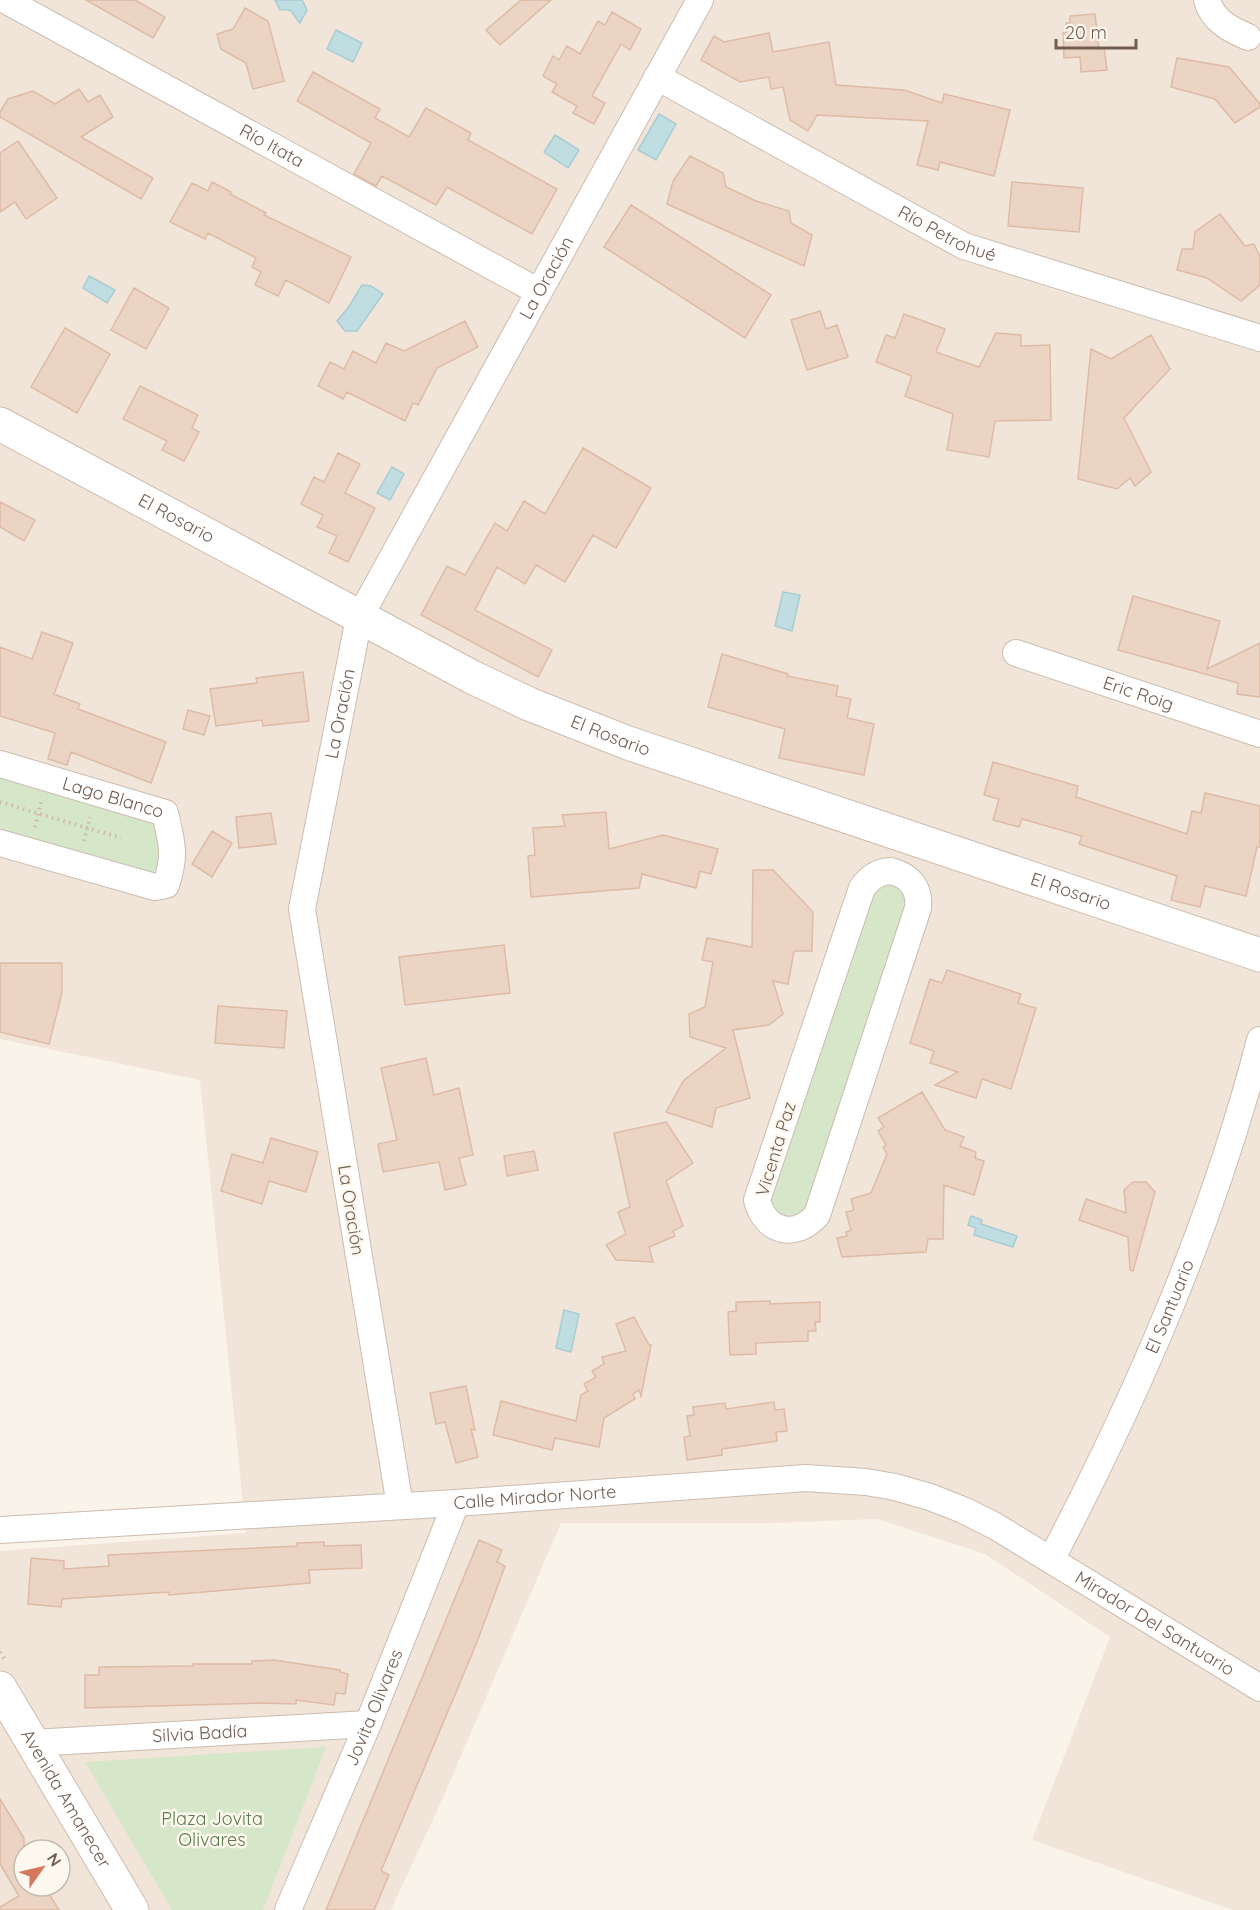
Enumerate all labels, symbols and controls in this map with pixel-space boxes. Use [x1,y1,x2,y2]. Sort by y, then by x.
scale bar [1056,12,1136,50]
text: 20 m [1065,21,1107,44]
street label: Río Itata [236,118,308,172]
street label: Río Petrohué [894,200,999,266]
street label: La Oración [514,232,578,323]
street label: El Rosario [134,488,219,548]
street label: La Oración [320,667,360,761]
street label: Eric Roig [1100,671,1177,716]
street label: El Rosario [568,710,653,761]
street label: Lago Blanco [60,771,167,823]
street label: El Rosario [1028,867,1114,915]
street label: Vicenta Paz [750,1099,801,1199]
street label: La Oración [333,1163,370,1257]
street label: El Santuario [1140,1256,1199,1357]
street label: Calle Mirador Norte [453,1480,617,1514]
street label: Mirador Del Santuario [1071,1566,1239,1681]
street label: Jovita Olivares [339,1646,408,1769]
street label: Silvia Badía [151,1719,248,1747]
street label: Avenida Amanecer [16,1725,117,1872]
park label: Plaza Jovita Olivares [161,1807,263,1851]
north arrow [12,1838,72,1898]
text: N [43,1849,66,1870]

